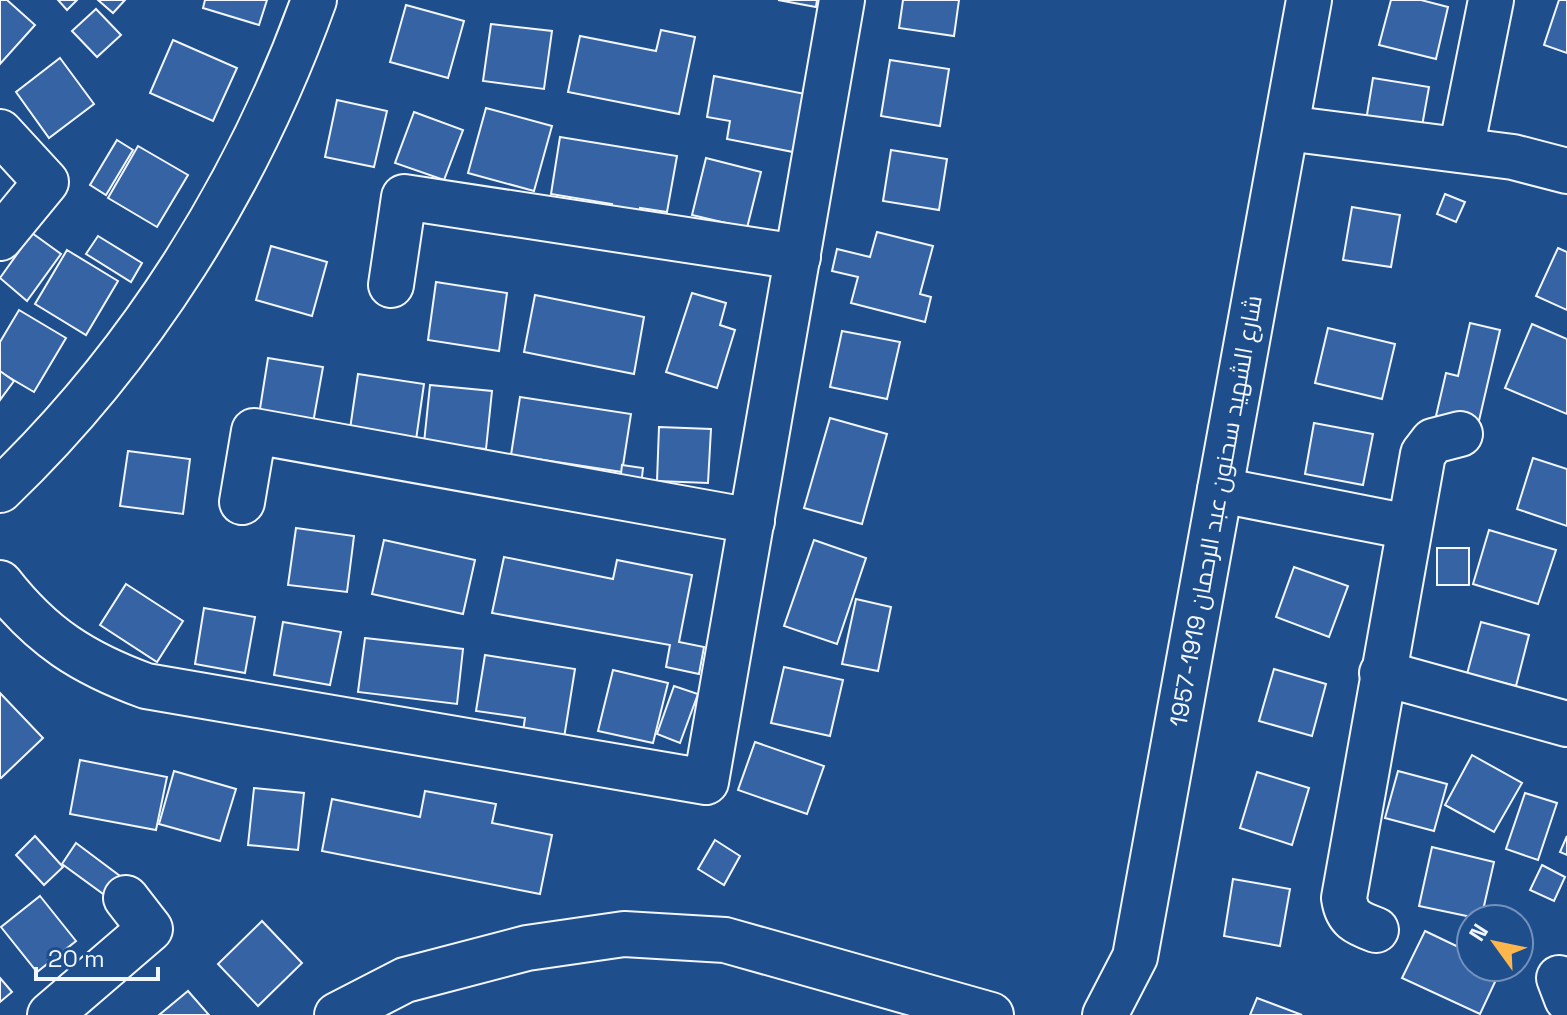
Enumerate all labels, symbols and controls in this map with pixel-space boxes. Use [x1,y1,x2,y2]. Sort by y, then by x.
street label: شارع الشهيد سحنون عبد الرحمان 1919-1957 [1162,293,1270,729]
north arrow [1455,903,1535,983]
text: N [1462,918,1494,946]
scale bar [36,931,158,981]
text: 20 m [48,943,105,974]

